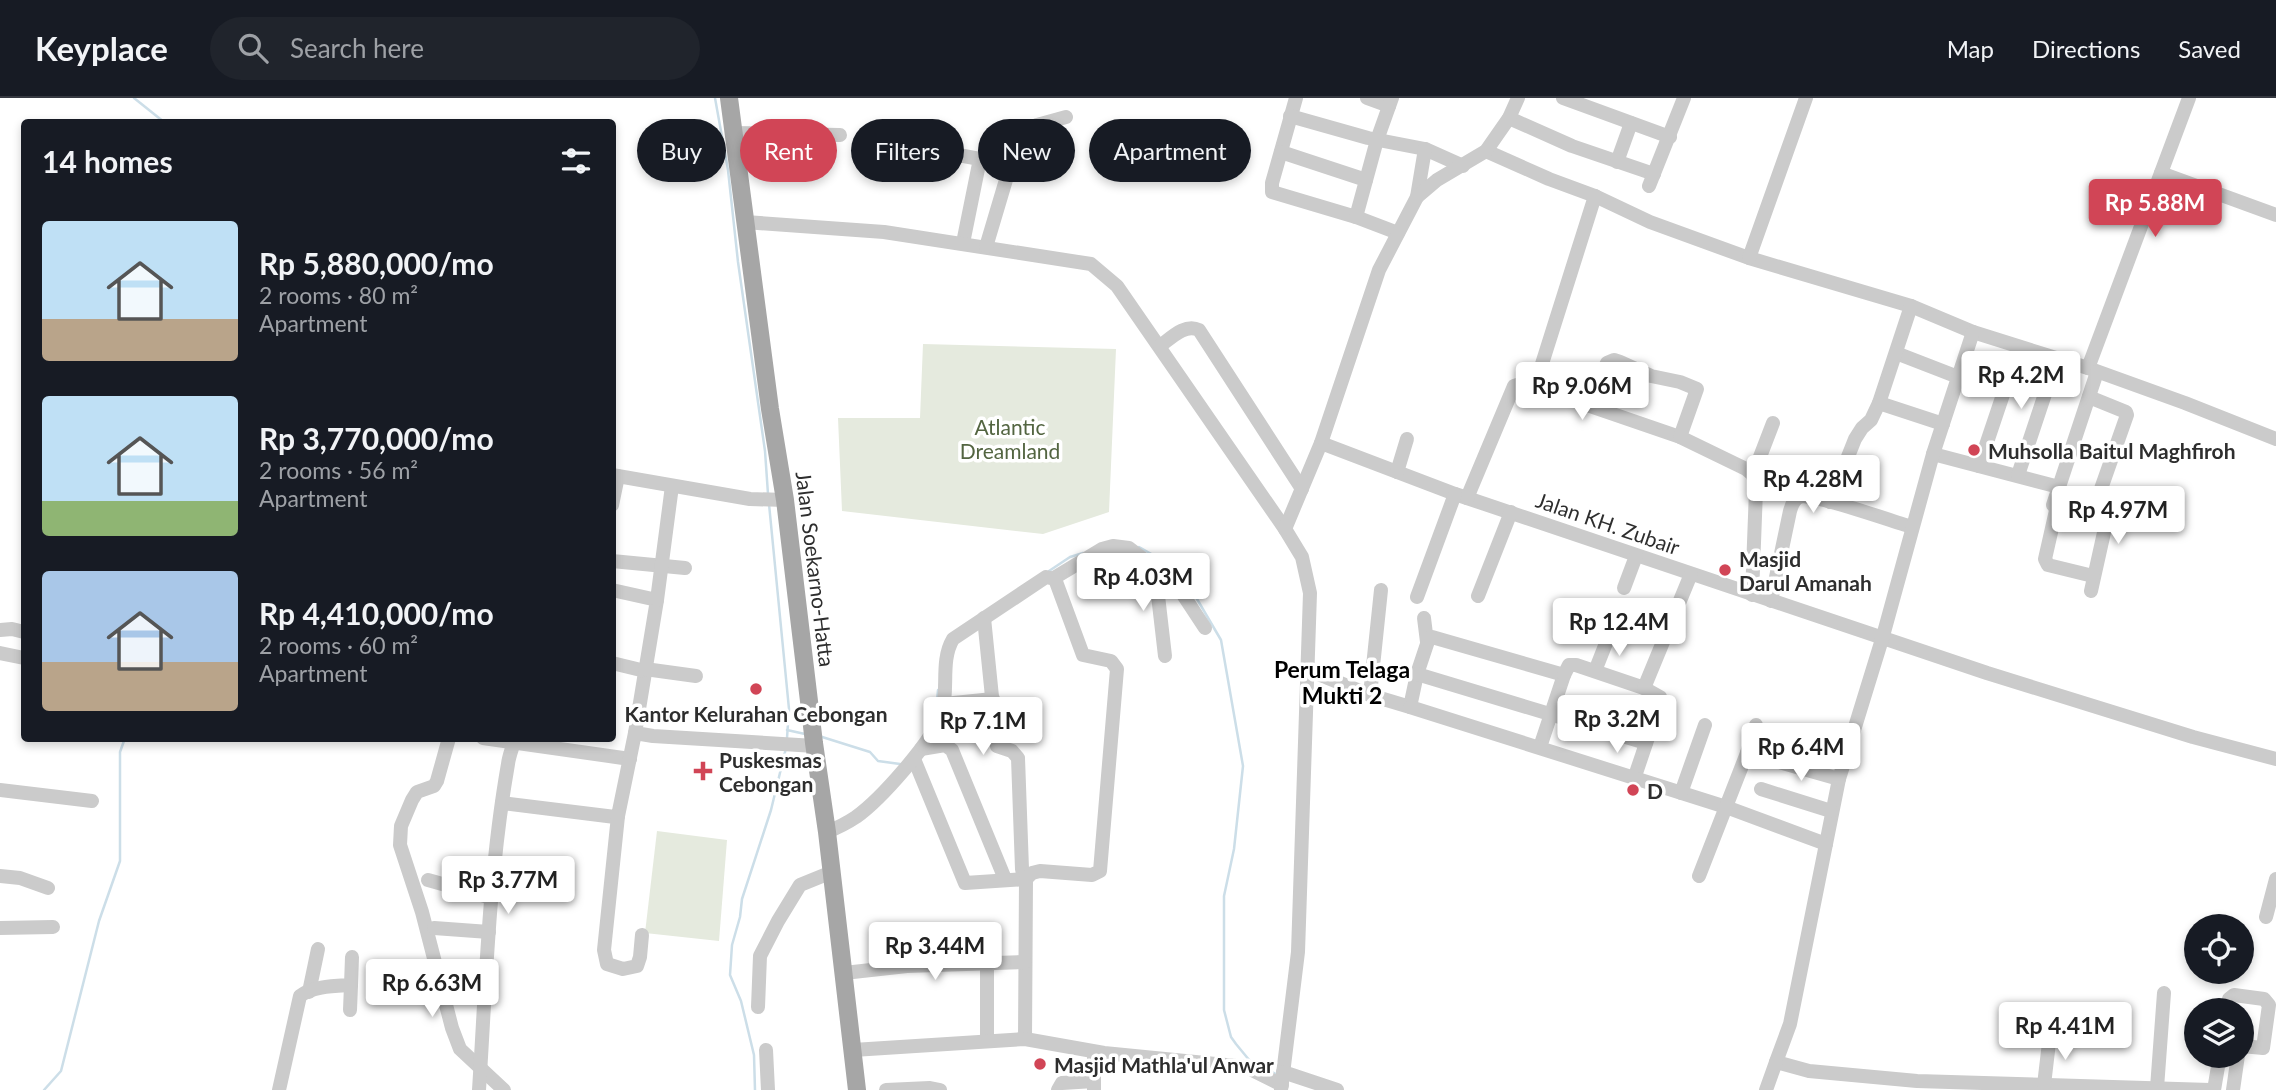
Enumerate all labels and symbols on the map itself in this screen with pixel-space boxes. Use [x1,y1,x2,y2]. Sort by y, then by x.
pin: Rp 5.88M [2083,180,2227,239]
pin: Rp 4.2M [1956,352,2086,411]
pin: Rp 9.06M [1510,362,1654,422]
park label: Atlantic Dreamland [960,414,1060,463]
place label: Muhsolla Baitul Maghfiroh [1988,438,2235,463]
marker: Muhsolla Baitul Maghfiroh [1966,442,1982,458]
pin: Rp 4.28M [1741,456,1885,515]
street label: Jalan Soekarno-Hatta [792,470,840,668]
pin: Rp 4.97M [2046,486,2190,546]
street label: Jalan KH. Zubair [1533,487,1684,559]
place label: Masjid Darul Amanah [1739,546,1872,595]
pin: Rp 4.03M [1071,554,1215,613]
marker: Masjid Darul Amanah [1717,562,1733,578]
pin: Rp 12.4M [1547,598,1691,658]
district label: Perum Telaga Mukti 2 [1274,655,1410,709]
marker: Kantor Kelurahan Cebongan [748,681,764,697]
pin: Rp 3.2M [1552,696,1682,755]
pin: Rp 7.1M [918,698,1048,757]
place label: Kantor Kelurahan Cebongan [624,701,888,726]
pin: Rp 6.4M [1736,724,1866,783]
place label: Puskesmas Cebongan [719,747,822,796]
marker: Puskesmas Cebongan [693,761,713,781]
place label: D [1647,778,1663,803]
marker: D [1625,782,1641,798]
pin: Rp 3.77M [436,856,580,916]
pin: Rp 3.44M [863,922,1007,982]
pin: Rp 6.63M [360,960,504,1019]
pin: Rp 4.41M [1993,1002,2137,1062]
place label: Masjid Mathla'ul Anwar [1054,1052,1274,1077]
marker: Masjid Mathla'ul Anwar [1032,1056,1048,1072]

